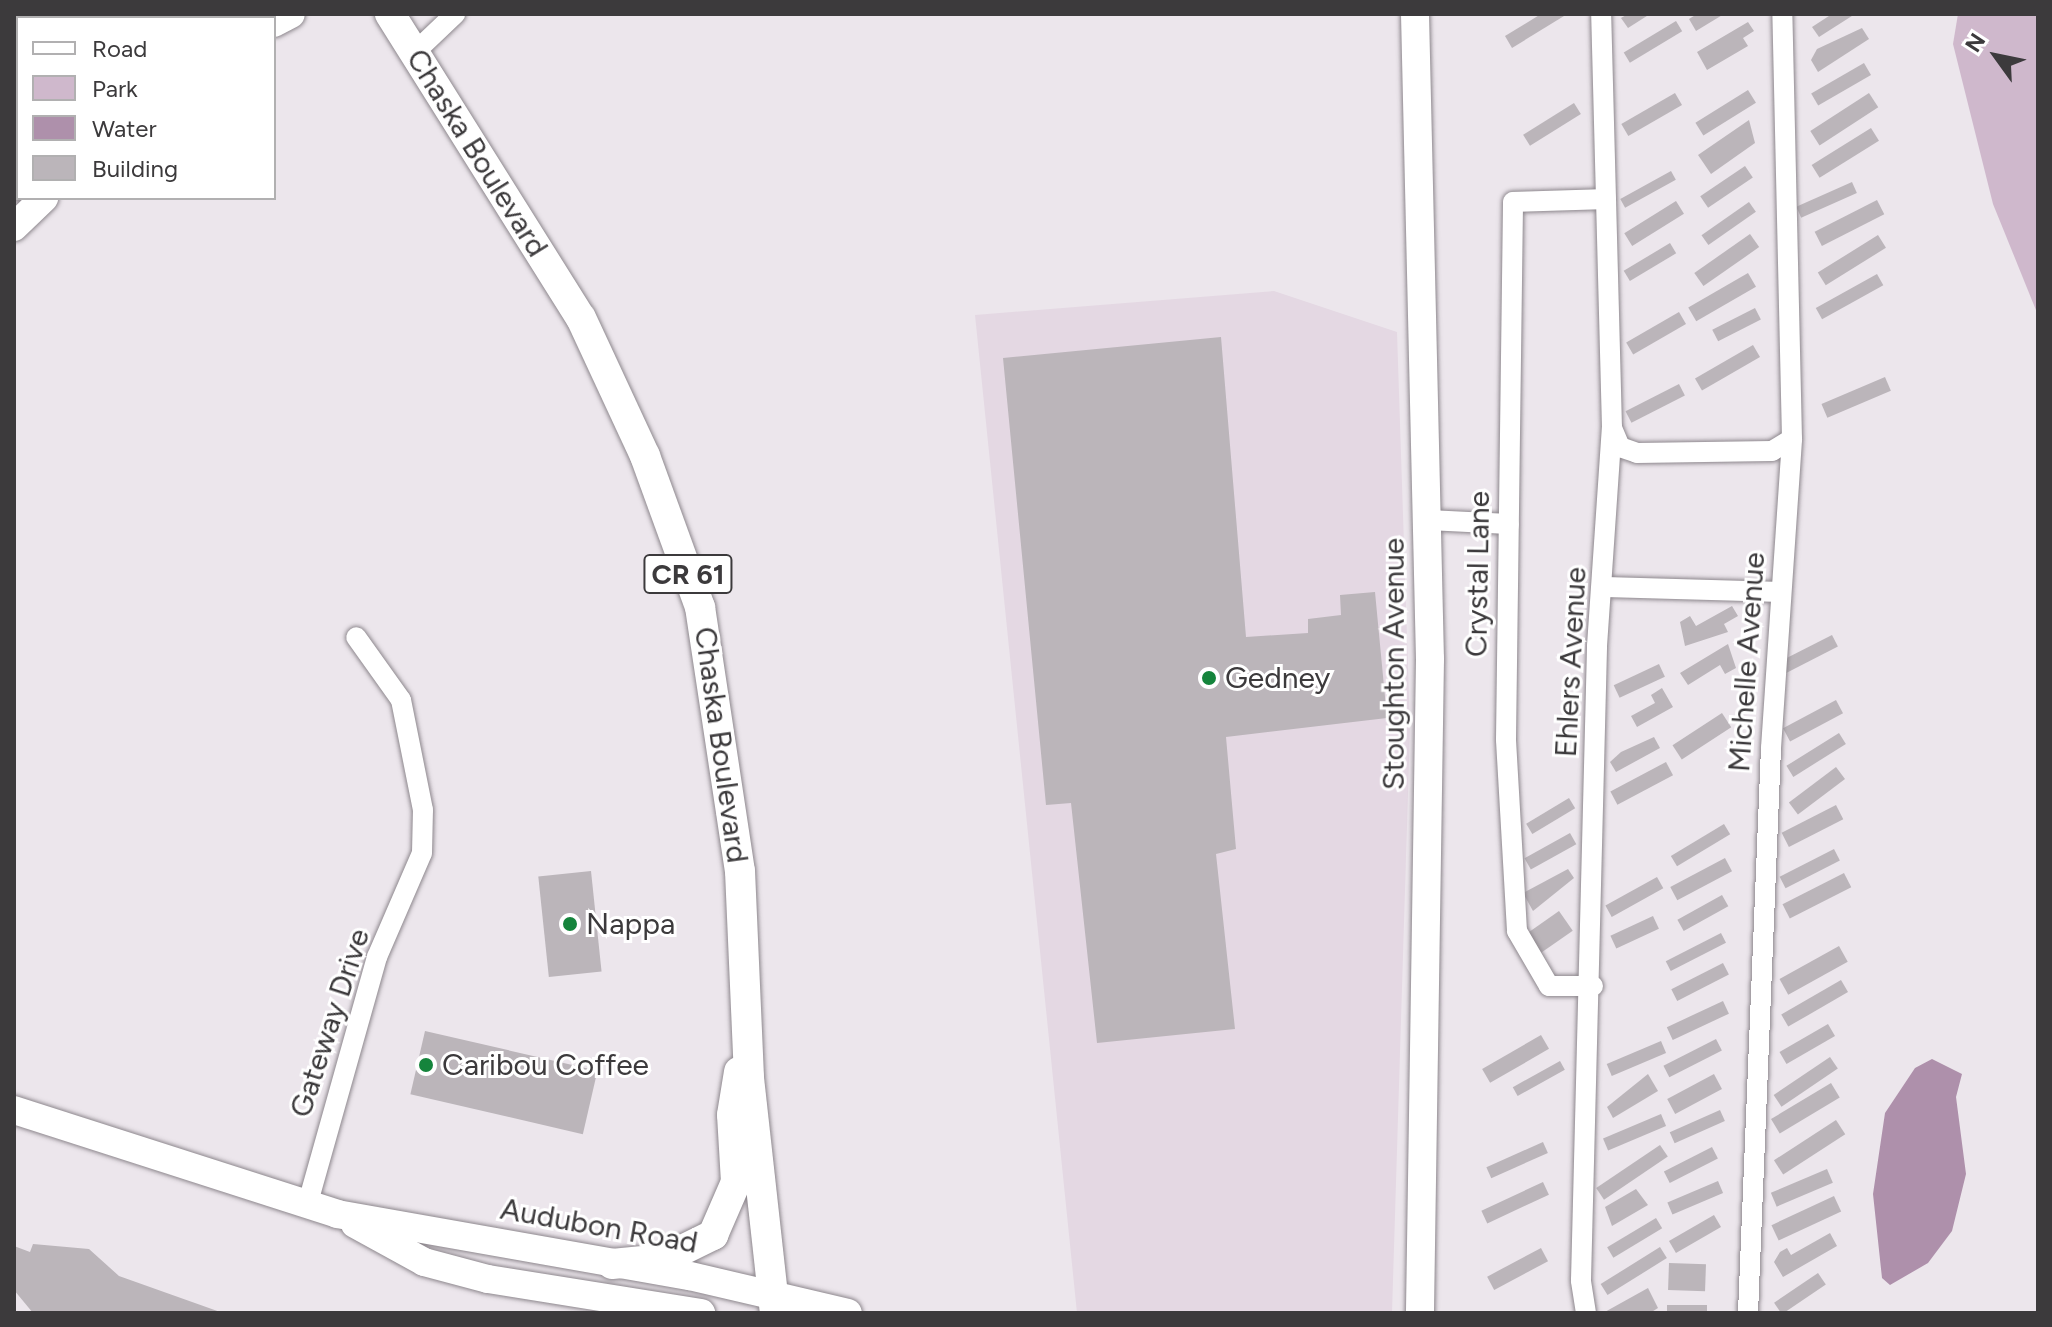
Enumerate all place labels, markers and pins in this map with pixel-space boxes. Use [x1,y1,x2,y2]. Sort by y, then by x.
place label: Gedney [1225,660,1330,696]
marker: Gedney [1200,669,1218,687]
place label: Nappa [586,906,675,942]
marker: Nappa [561,915,579,933]
place label: Caribou Coffee [442,1047,649,1083]
marker: Caribou Coffee [417,1056,435,1074]

